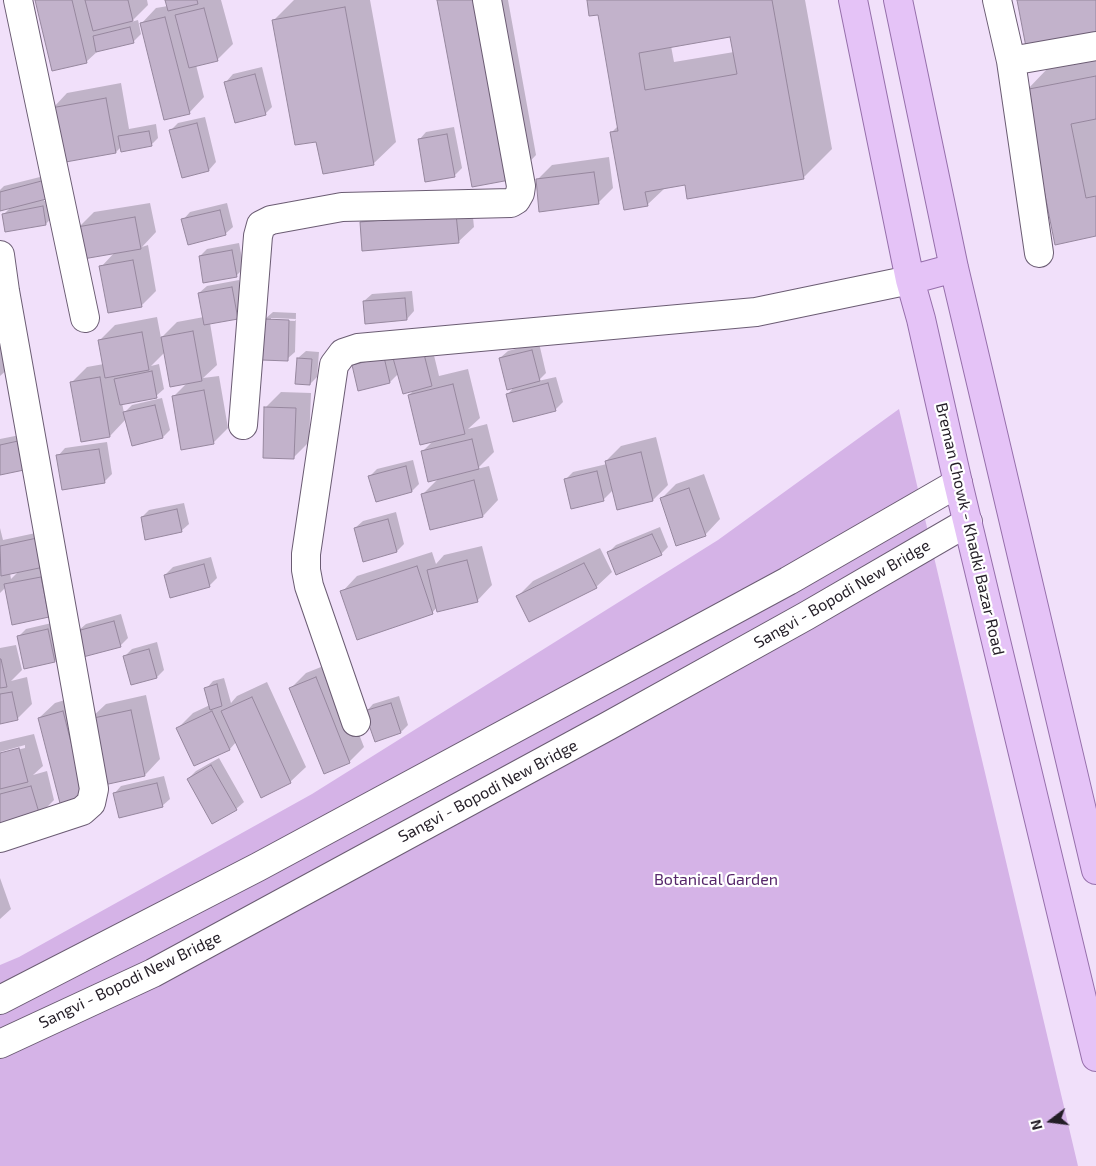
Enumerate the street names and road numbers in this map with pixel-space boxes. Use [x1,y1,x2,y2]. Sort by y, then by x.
street label: Breman Chowk - Khadki Bazar Road [932,401,1008,657]
street label: Sangvi - Bopodi New Bridge [750,536,934,652]
street label: Sangvi - Bopodi New Bridge [395,735,581,847]
street label: Sangvi - Bopodi New Bridge [36,927,224,1033]

